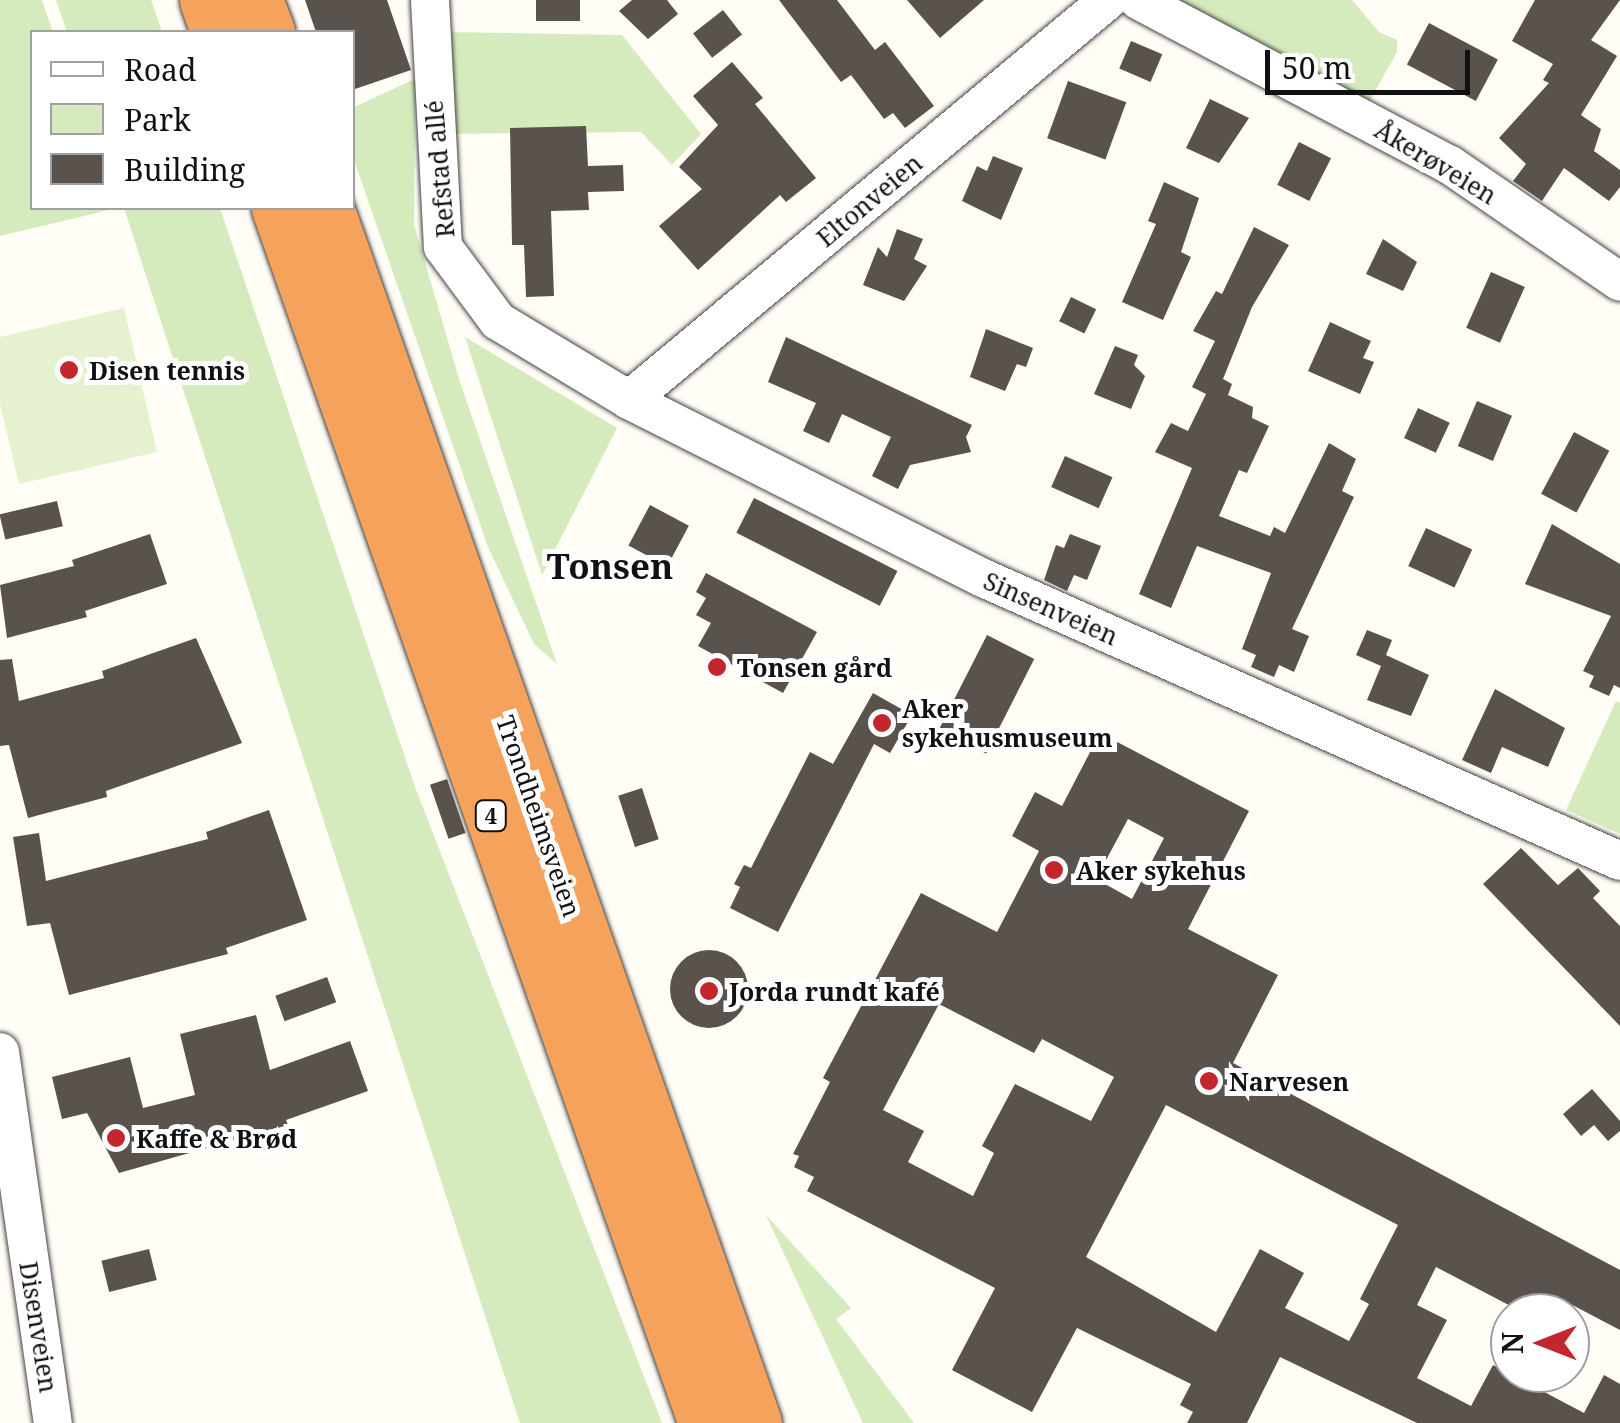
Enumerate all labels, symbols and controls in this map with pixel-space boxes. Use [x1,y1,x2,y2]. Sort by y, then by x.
legend [30,30,355,210]
scale bar [1270,30,1475,92]
text: 50 m [1282,47,1352,88]
text: Road [124,49,196,90]
text: Park [124,99,191,140]
street label: Refstad allé [418,99,460,239]
street label: Åkerøveien [1370,114,1502,210]
street label: Eltonveien [810,147,928,253]
text: Building [124,149,245,190]
place label: Disen tennis [89,355,245,385]
marker: Disen tennis [58,359,80,381]
district label: Tonsen [547,545,673,587]
street label: Sinsenveien [979,565,1123,651]
place label: Tonsen gård [737,652,892,682]
marker: Tonsen gård [706,656,728,678]
place label: Aker sykehusmuseum [902,694,1113,753]
street label: Trondheimsveien [491,712,587,920]
marker: Aker sykehusmuseum [871,712,893,734]
road number: 4 [474,799,508,833]
place label: Aker sykehus [1076,855,1246,885]
marker: Aker sykehus [1041,857,1067,883]
place label: Jorda rundt kafé [729,976,940,1006]
marker: Jorda rundt kafé [698,980,720,1002]
place label: Narvesen [1229,1066,1349,1096]
marker: Narvesen [1198,1070,1220,1092]
place label: Kaffe & Brød [136,1123,297,1153]
marker: Kaffe & Brød [105,1127,127,1149]
street label: Disenveien [14,1259,64,1395]
north arrow [1490,1293,1590,1393]
text: N [1493,1332,1531,1354]

